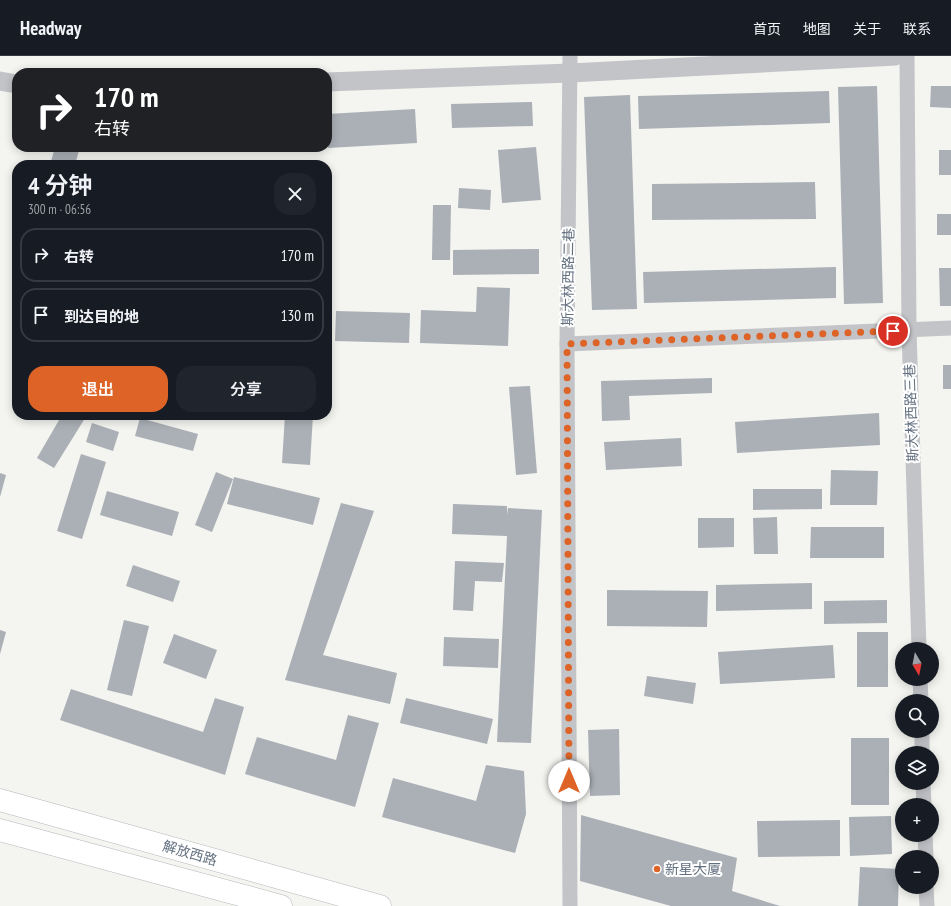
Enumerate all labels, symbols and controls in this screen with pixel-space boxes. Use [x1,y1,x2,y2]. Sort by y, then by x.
text: Headway [20,16,81,40]
text: 首页 [753,20,781,38]
text: 地图 [803,20,831,38]
text: 关于 [853,20,881,38]
text: 联系 [903,20,931,38]
text: 170 m [94,78,158,115]
icon: right [28,84,80,136]
text: 右转 [94,117,130,140]
text: 4 分钟 [28,170,92,201]
button: close [274,173,316,215]
text: 300 m · 06:56 [28,201,91,218]
street label: 斯大林西路二巷 [558,228,578,326]
icon: right [30,244,52,266]
text: 170 m [281,246,314,265]
text: 右转 [64,247,94,266]
icon: arrive [30,304,52,326]
text: 130 m [281,306,314,325]
text: 到达目的地 [64,307,139,326]
pin [876,314,910,348]
icon: arrive [882,320,904,342]
street label: 斯大林西路三巷 [900,364,922,462]
button: 退出 [28,366,168,412]
button: 分享 [176,366,316,412]
north arrow [895,642,939,686]
map controls [895,642,939,894]
button: search [895,694,939,738]
button: layers [895,746,939,790]
position arrow [548,760,590,802]
button: + [895,798,939,842]
street label: 解放西路 [161,837,219,869]
button: − [895,850,939,894]
place label: 新星大厦 [665,860,721,878]
marker: 新星大厦 [652,864,662,874]

